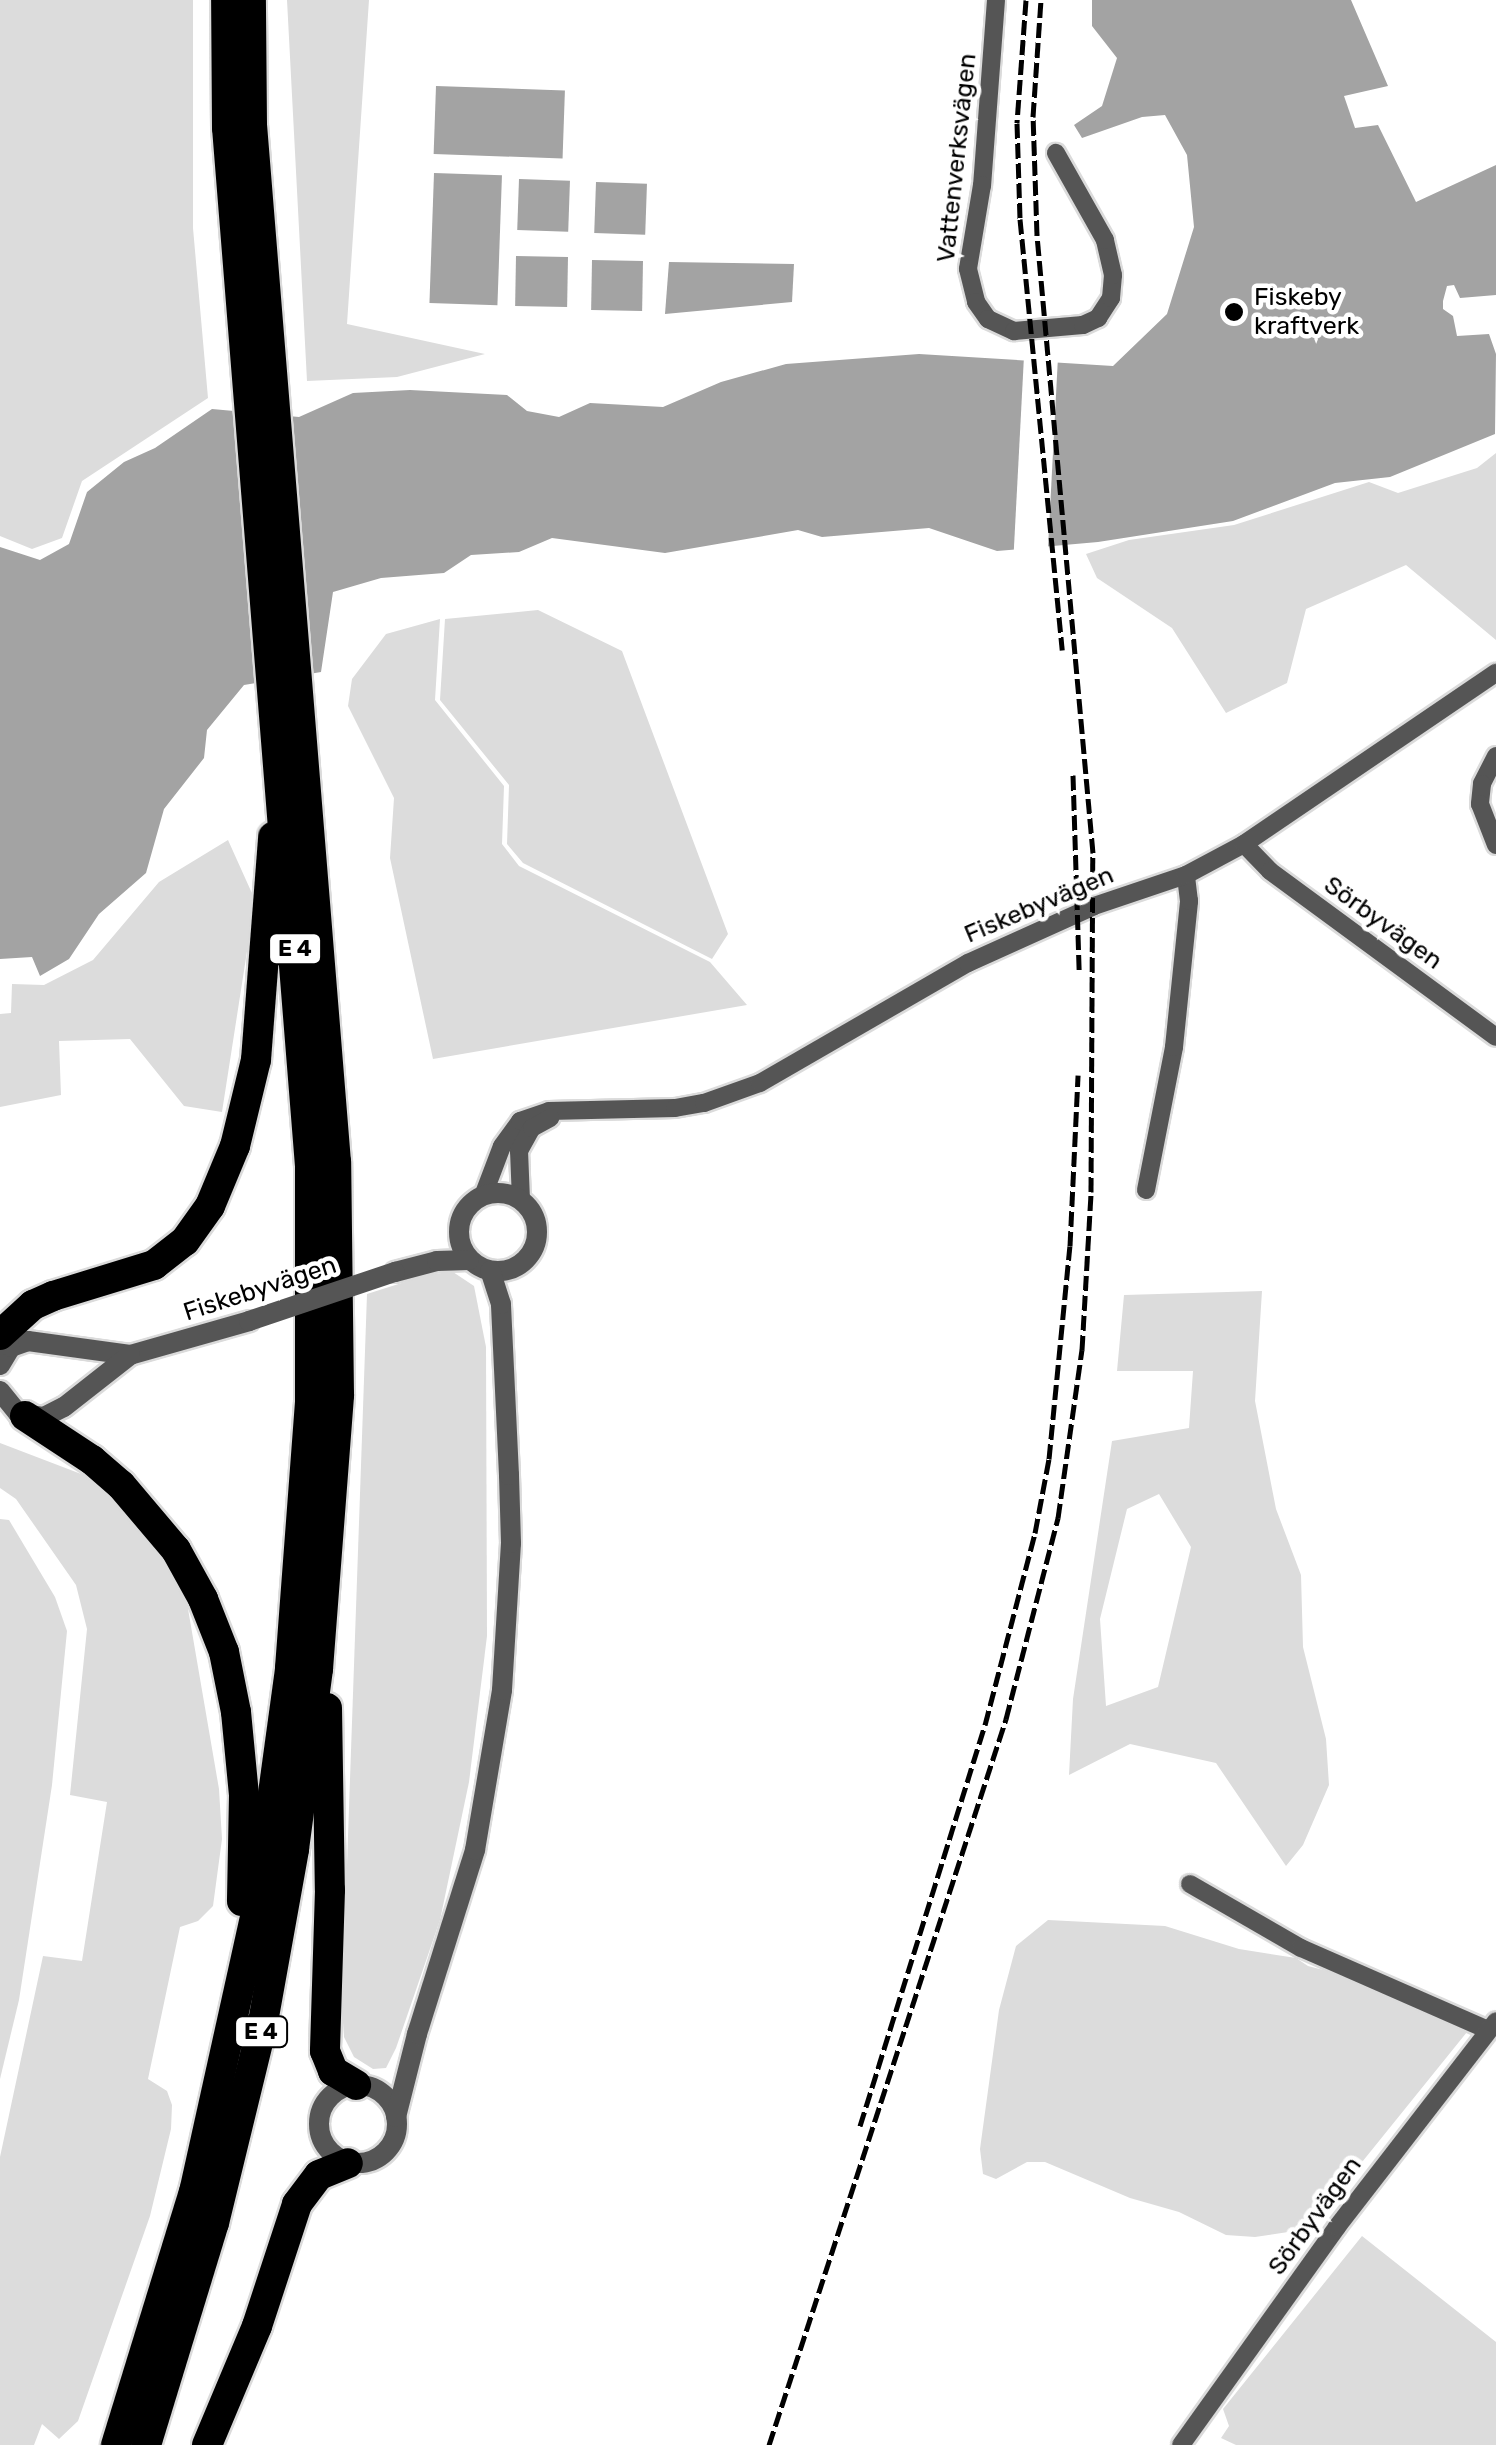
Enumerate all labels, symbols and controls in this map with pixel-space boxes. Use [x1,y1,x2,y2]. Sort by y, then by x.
street label: Vattenverksvägen [931,52,983,264]
place label: Fiskeby kraftverk [1254,283,1359,342]
marker: Fiskeby kraftverk [1223,301,1245,323]
street label: Fiskebyvägen [960,860,1118,950]
street label: Sörbyvägen [1318,870,1448,976]
road number: E 4 [268,932,322,966]
street label: Fiskebyvägen [180,1250,340,1328]
road number: E 4 [234,2015,288,2049]
street label: Sörbyvägen [1262,2151,1368,2281]

